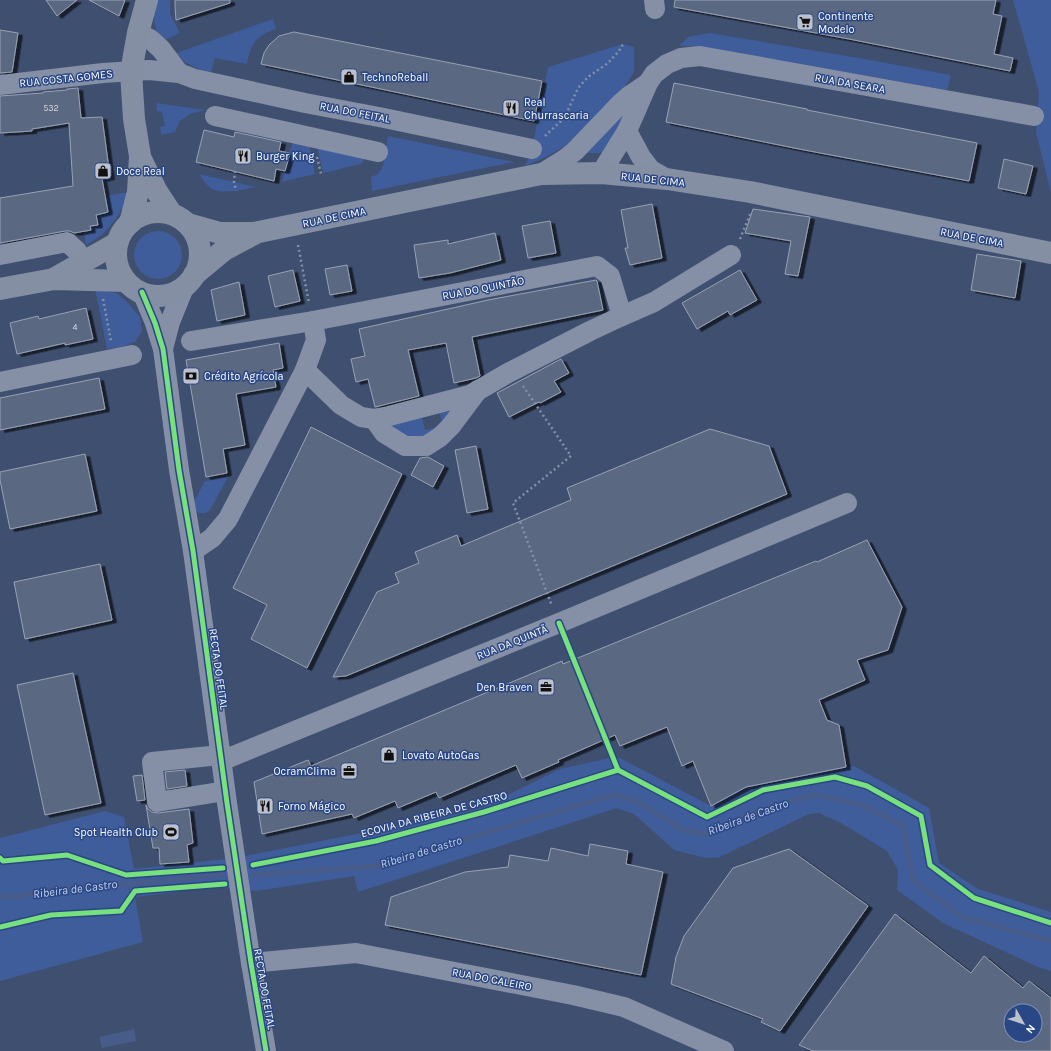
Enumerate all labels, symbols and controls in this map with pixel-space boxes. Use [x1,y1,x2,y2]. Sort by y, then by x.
place label: Continente Modelo [818,10,874,36]
supermarket icon: Continente Modelo [795,12,815,32]
street label: RUA COSTA GOMES [19,67,113,90]
shop icon: TechnoReball [339,67,359,87]
place label: TechnoReball [362,71,428,84]
street label: RUA DA SEARA [814,71,887,96]
place label: Real Churrascaria [524,96,589,122]
restaurant icon: Real Churrascaria [501,98,521,118]
street label: RUA DO FEITAL [319,99,392,126]
house number: 532 [43,103,59,113]
restaurant icon: Burger King [233,146,253,166]
place label: Burger King [256,150,315,163]
shop icon: Doce Real [93,161,113,181]
place label: Doce Real [116,165,165,178]
street label: RUA DE CIMA [620,170,686,189]
street label: RUA DE CIMA [301,204,368,231]
street label: RUA DE CIMA [939,225,1005,250]
street label: RUA DO QUINTÃO [441,274,525,303]
house number: 4 [72,322,78,332]
bank icon: Crédito Agrícola [181,366,201,386]
place label: Crédito Agrícola [204,370,284,383]
street label: RUA DA QUINTÃ [475,622,550,663]
street label: RECTA DO FEITAL [206,627,231,712]
office icon: Den Braven [536,677,556,697]
place label: Den Braven [476,681,533,694]
shop icon: Lovato AutoGas [379,745,399,765]
place label: Lovato AutoGas [402,749,480,762]
office icon: OcramClima [339,761,359,781]
place label: OcramClima [273,765,336,778]
street label: ECOVIA DA RIBEIRA DE CASTRO [360,789,509,840]
restaurant icon: Forno Mágico [255,796,275,816]
water label: Ribeira de Castro [706,796,790,838]
place label: Forno Mágico [278,800,345,813]
sports icon: Spot Health Club [161,822,181,842]
place label: Spot Health Club [74,826,158,839]
water label: Ribeira de Castro [378,833,464,871]
water label: Ribeira de Castro [32,877,118,901]
street label: RECTA DO FEITAL [251,947,278,1032]
street label: RUA DO CALEIRO [451,965,533,994]
north arrow [1003,1003,1043,1043]
text: N [1023,1022,1038,1036]

